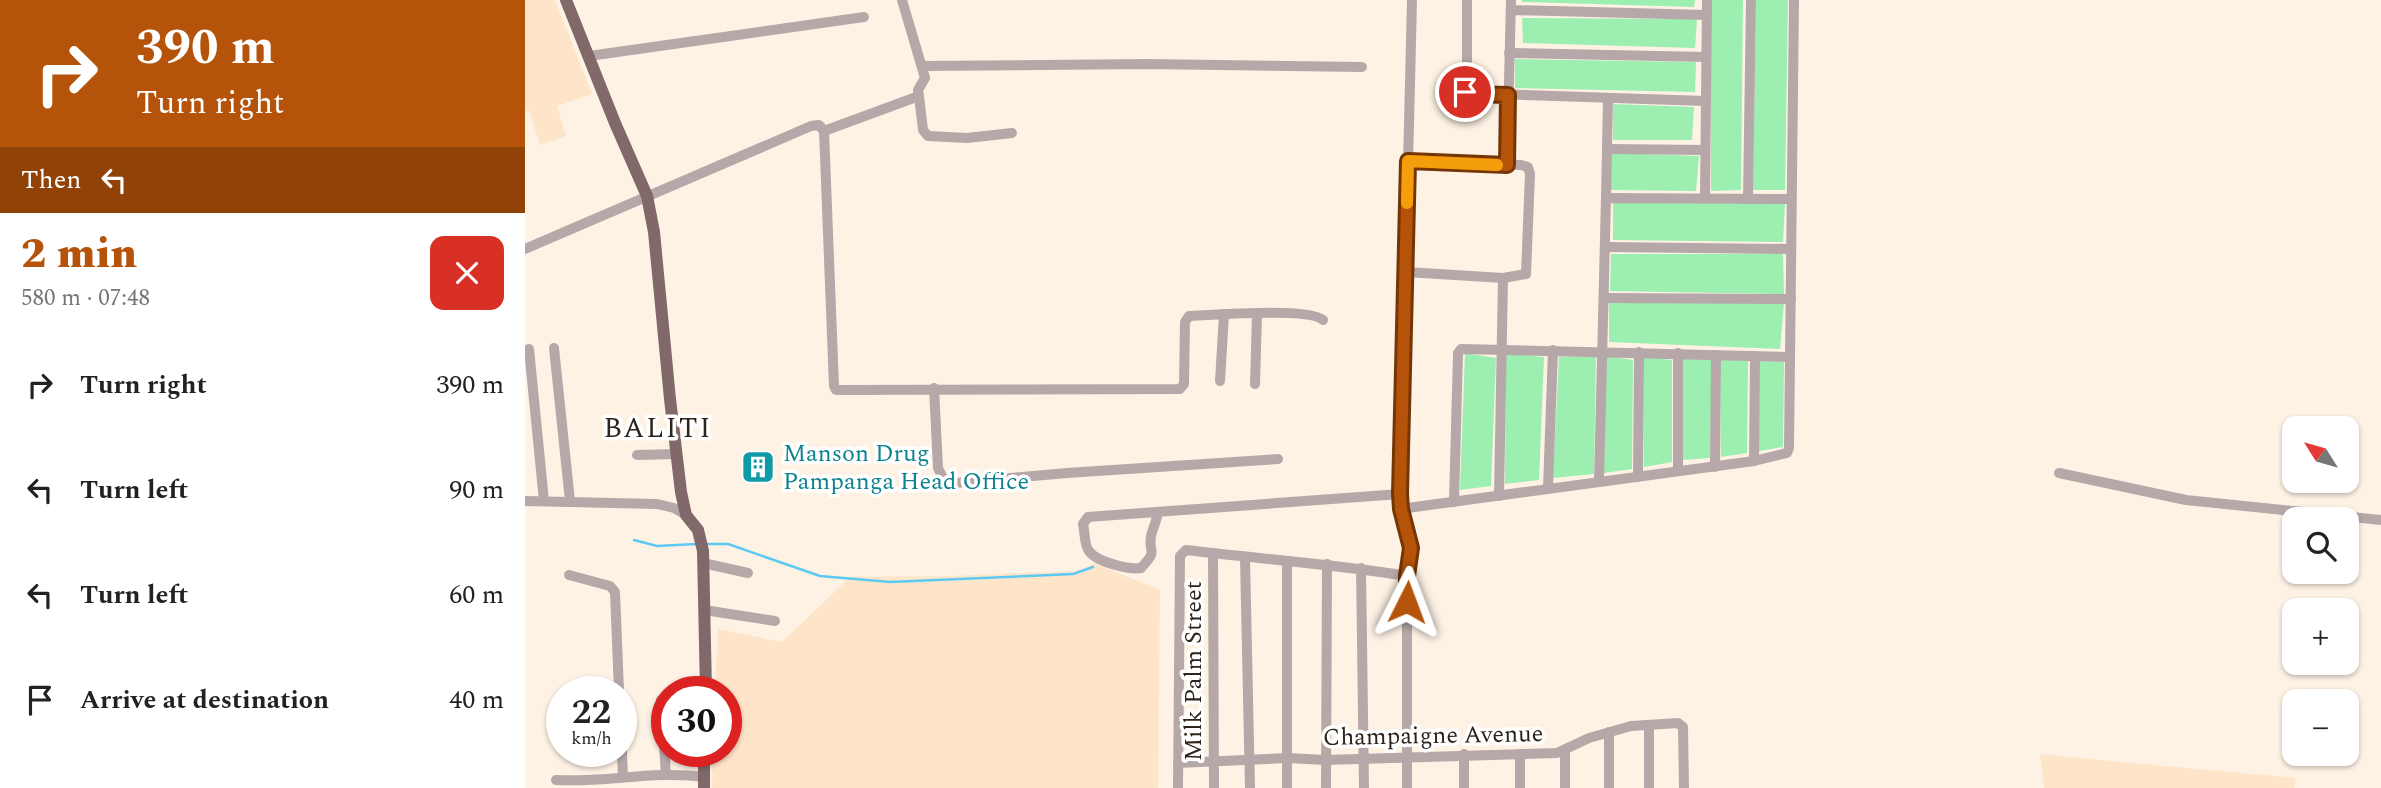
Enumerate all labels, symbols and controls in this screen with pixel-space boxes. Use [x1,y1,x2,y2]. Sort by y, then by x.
text: 390 m [136,11,275,86]
icon: right [21,28,112,119]
pin [1435,62,1495,122]
icon: arrive [1446,73,1484,111]
text: Turn right [136,79,284,128]
text: Then [21,160,81,200]
icon: left [95,161,133,199]
text: 2 min [21,223,137,286]
button: close [430,236,504,310]
text: 580 m · 07:48 [21,281,150,316]
text: Turn right [80,365,207,405]
text: 390 m [436,365,504,405]
icon: right [21,366,59,404]
district label: BALITI [604,407,713,450]
north arrow [2282,416,2359,494]
map controls [2282,416,2359,766]
place label: Manson Drug Pampanga Head Office [783,436,1029,500]
building icon: Manson Drug Pampanga Head Office [739,448,777,486]
text: Turn left [80,470,188,510]
text: 90 m [449,470,504,510]
icon: left [21,471,59,509]
button: search [2282,507,2359,584]
position arrow [1370,565,1444,639]
text: Turn left [80,575,188,615]
text: 60 m [449,575,504,615]
icon: left [21,576,59,614]
street label: Milk Palm Street [1176,581,1212,761]
button: + [2282,598,2359,675]
speed limit sign: 30 [651,676,742,767]
text: Arrive at destination [80,680,329,720]
text: 40 m [449,680,504,720]
icon: arrive [21,681,59,719]
text: 22 [572,686,611,739]
button: − [2282,689,2359,766]
street label: Champaigne Avenue [1323,716,1543,756]
text: km/h [571,725,612,752]

